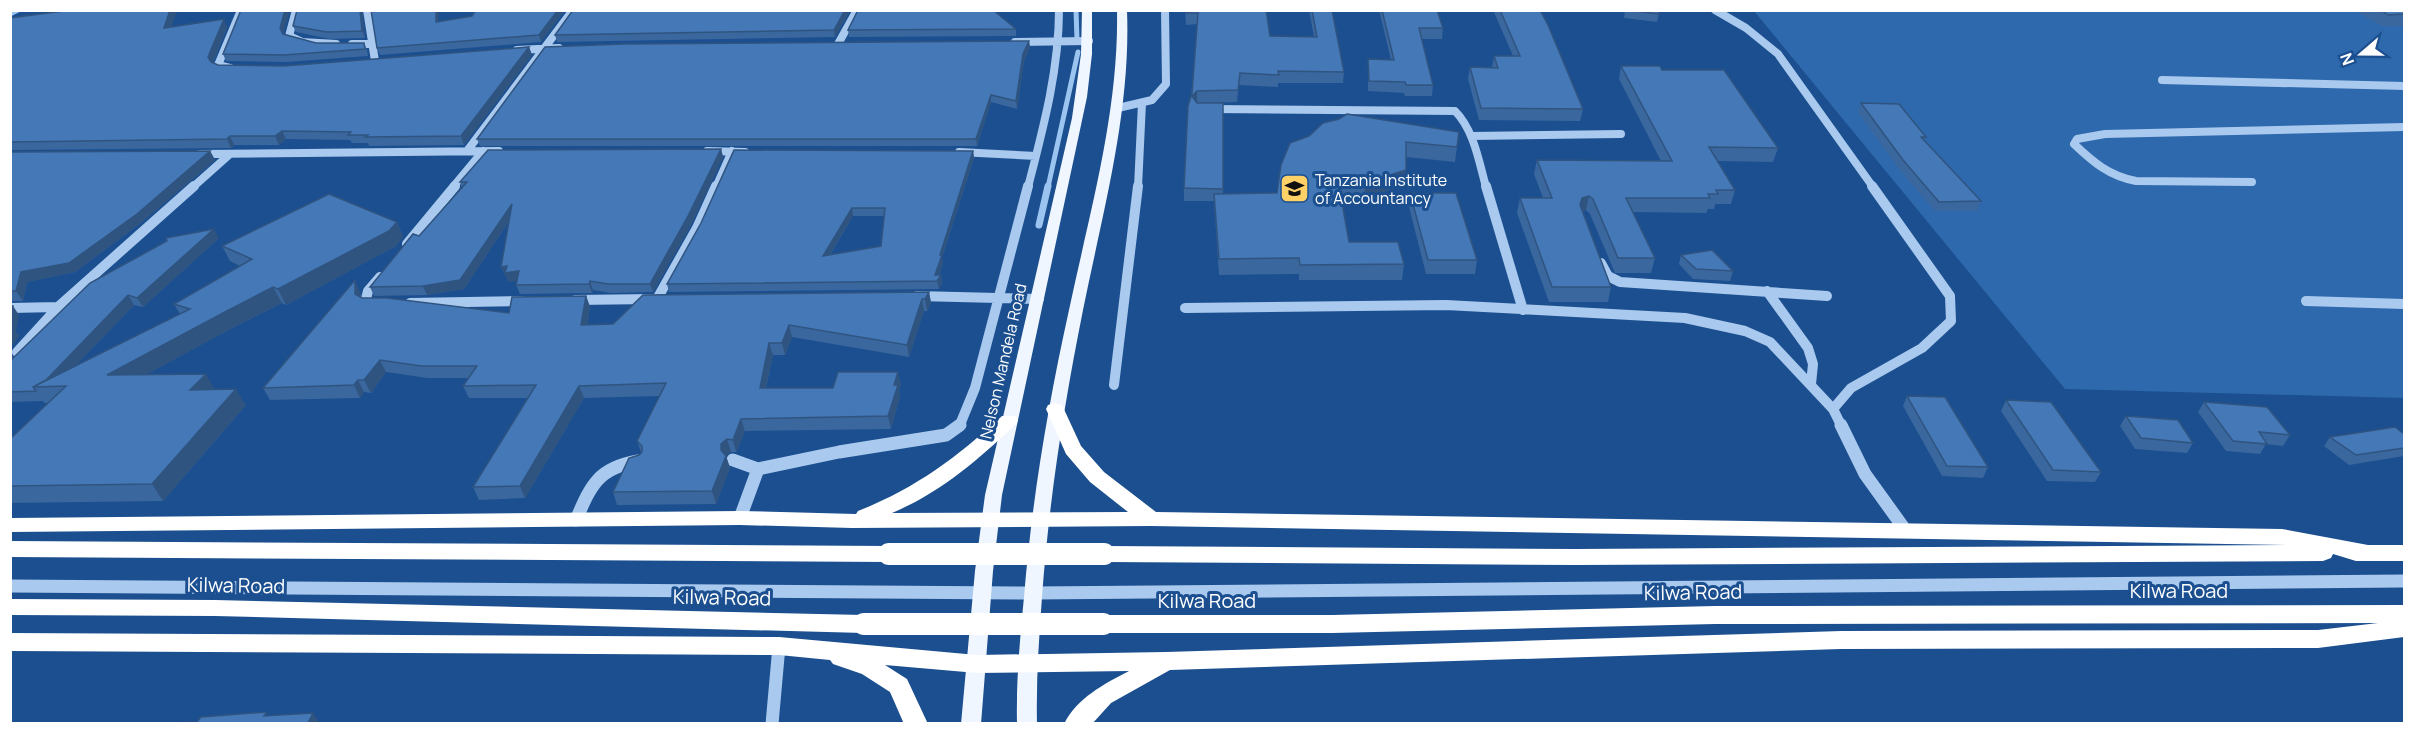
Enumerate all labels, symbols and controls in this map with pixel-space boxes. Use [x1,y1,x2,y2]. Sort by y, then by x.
north arrow [2331,24,2391,84]
text: N [2335,50,2359,68]
place label: Tanzania Institute of Accountancy [1315,169,1447,209]
school or university icon: Tanzania Institute of Accountancy [1278,173,1310,205]
street label: Nelson Mandela Road [974,281,1032,441]
street label: Kilwa Road [187,571,285,599]
street label: Kilwa Road [2130,577,2228,604]
street label: Kilwa Road [1644,578,1742,606]
street label: Kilwa Road [673,583,771,611]
street label: Kilwa Road [1158,587,1256,614]

